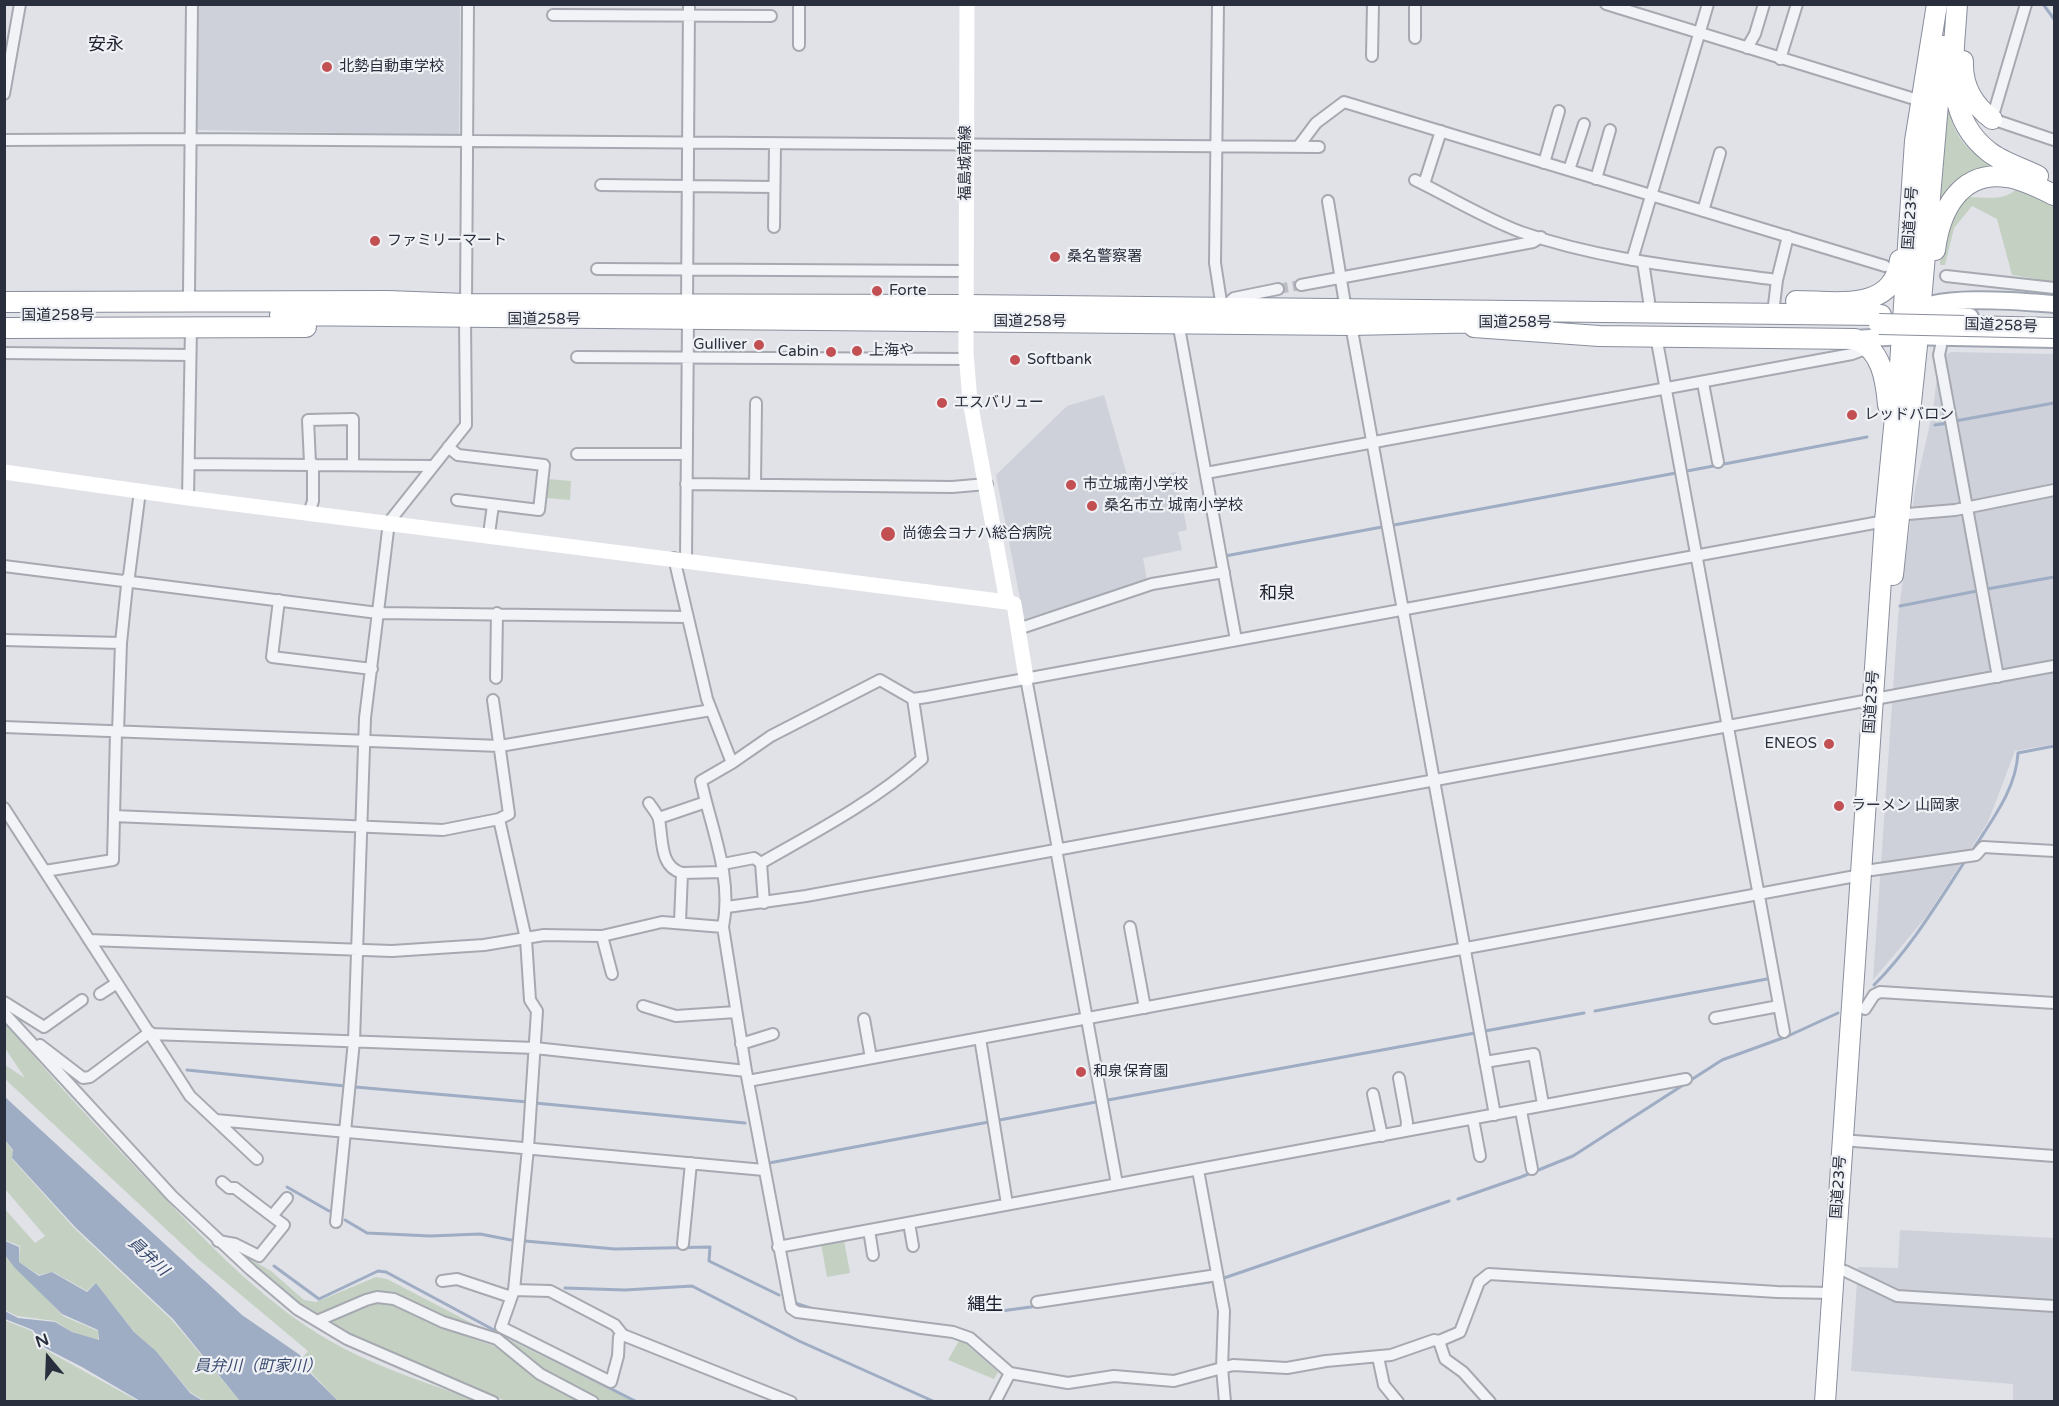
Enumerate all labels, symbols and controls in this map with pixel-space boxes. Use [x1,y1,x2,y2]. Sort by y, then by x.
district label: 安永 [88,34,124,56]
place label: 北勢自動車学校 [339,58,444,76]
marker: 北勢自動車学校 [320,60,334,74]
street label: 福島城南線 [957,126,975,200]
street label: 国道23号 [1900,186,1922,250]
place label: ファミリーマート [387,232,507,250]
marker: ファミリーマート [368,234,382,248]
place label: 桑名警察署 [1067,248,1142,266]
marker: 桑名警察署 [1048,250,1062,264]
place label: Forte [889,282,926,300]
marker: Forte [870,284,884,298]
street label: 国道258号 [21,307,95,325]
street label: 国道258号 [507,311,581,329]
street label: 国道258号 [993,313,1067,331]
street label: 国道258号 [1478,314,1552,332]
street label: 国道258号 [1964,316,2038,336]
place label: Gulliver [693,336,747,354]
marker: Gulliver [752,338,766,352]
place label: 上海や [869,342,914,360]
place label: Cabin [778,343,819,361]
marker: 上海や [850,344,864,358]
marker: Cabin [824,345,838,359]
place label: Softbank [1027,351,1092,369]
marker: Softbank [1008,353,1022,367]
place label: エスバリュー [954,394,1044,412]
marker: エスバリュー [935,396,949,410]
place label: レッドバロン [1864,406,1954,424]
marker: レッドバロン [1845,408,1859,422]
place label: 市立城南小学校 [1083,476,1188,494]
marker: 市立城南小学校 [1064,478,1078,492]
place label: 桑名市立 城南小学校 [1104,497,1243,515]
marker: 桑名市立 城南小学校 [1085,499,1099,513]
marker: 尚徳会ヨナハ総合病院 [879,525,897,543]
place label: 尚徳会ヨナハ総合病院 [902,525,1052,543]
district label: 和泉 [1259,583,1295,605]
street label: 国道23号 [1861,670,1883,734]
place label: ENEOS [1765,735,1817,753]
marker: ENEOS [1822,737,1836,751]
place label: ラーメン 山岡家 [1851,797,1960,815]
marker: ラーメン 山岡家 [1832,799,1846,813]
place label: 和泉保育園 [1093,1063,1168,1081]
marker: 和泉保育園 [1074,1065,1088,1079]
street label: 国道23号 [1828,1155,1850,1219]
water label: 員弁川 [124,1234,172,1280]
district label: 縄生 [967,1294,1003,1316]
north arrow [18,1328,78,1388]
text: N [33,1329,51,1353]
water label: 員弁川（町家川） [194,1357,322,1377]

